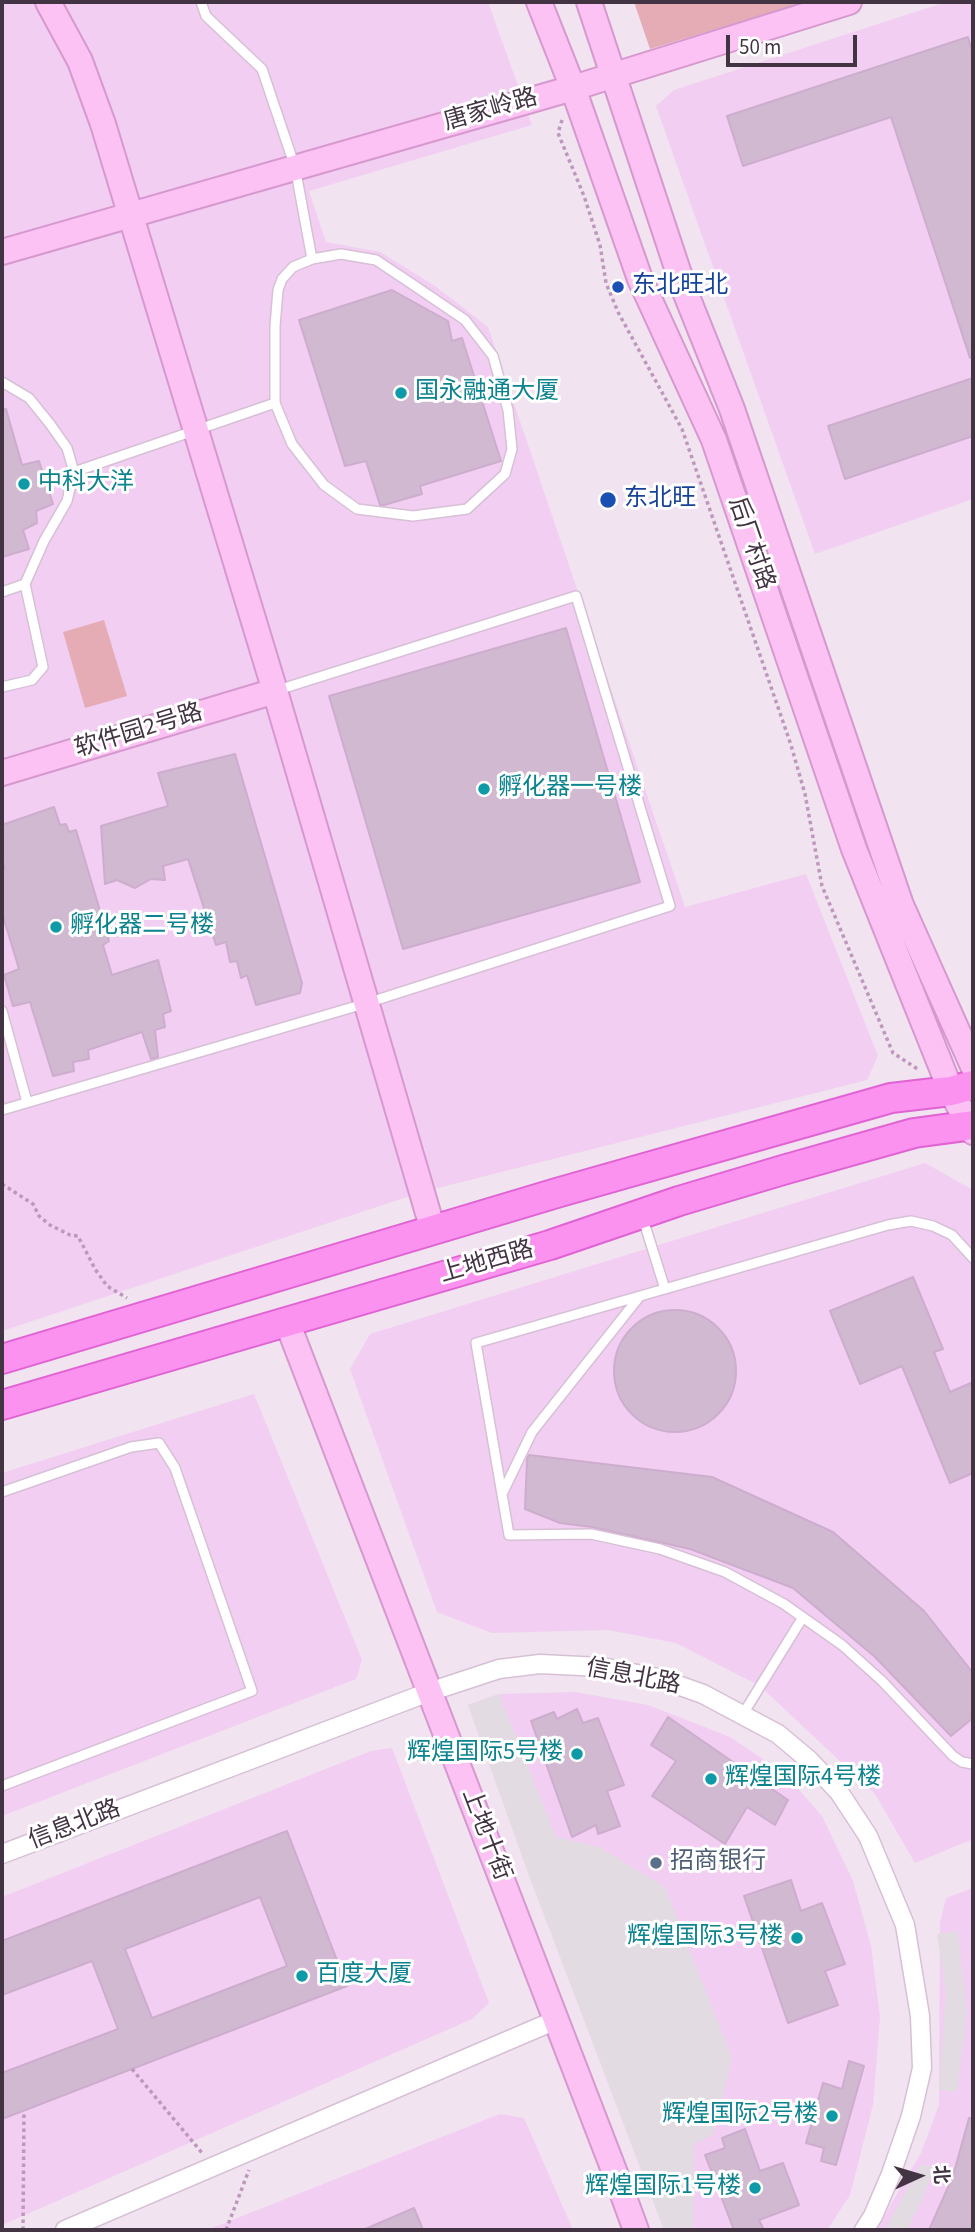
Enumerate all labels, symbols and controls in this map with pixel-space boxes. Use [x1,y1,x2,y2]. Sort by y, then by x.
scale bar [730,21,861,65]
text: 50 m [739,32,781,62]
street label: 唐家岭路 [441,84,541,138]
place label: 东北旺北 [632,273,728,301]
marker: 东北旺北 [610,279,626,295]
place label: 国永融通大厦 [415,379,559,407]
marker: 国永融通大厦 [393,385,409,401]
place label: 中科大洋 [38,470,134,498]
marker: 中科大洋 [16,476,32,492]
place label: 东北旺 [624,486,696,514]
marker: 东北旺 [598,490,618,510]
street label: 后厂村路 [721,494,779,594]
street label: 软件园2号路 [72,699,206,765]
place label: 孵化器一号楼 [498,775,642,803]
marker: 孵化器一号楼 [476,781,492,797]
place label: 孵化器二号楼 [70,913,214,941]
marker: 孵化器二号楼 [48,919,64,935]
street label: 上地西路 [437,1236,537,1290]
street label: 信息北路 [583,1655,683,1701]
place label: 辉煌国际5号楼 [407,1740,563,1768]
marker: 辉煌国际5号楼 [569,1746,585,1762]
place label: 辉煌国际4号楼 [725,1765,881,1793]
marker: 辉煌国际4号楼 [703,1771,719,1787]
street label: 上地十街 [454,1785,516,1885]
street label: 信息北路 [25,1795,125,1857]
place label: 招商银行 [670,1849,766,1877]
marker: 招商银行 [648,1855,664,1871]
place label: 辉煌国际3号楼 [627,1924,783,1952]
marker: 辉煌国际3号楼 [789,1930,805,1946]
place label: 百度大厦 [316,1962,412,1990]
marker: 百度大厦 [294,1968,310,1984]
place label: 辉煌国际2号楼 [662,2102,818,2130]
marker: 辉煌国际2号楼 [824,2108,840,2124]
north arrow [884,2141,954,2211]
text: 北 [926,2164,955,2185]
place label: 辉煌国际1号楼 [585,2174,741,2202]
marker: 辉煌国际1号楼 [747,2180,763,2196]

